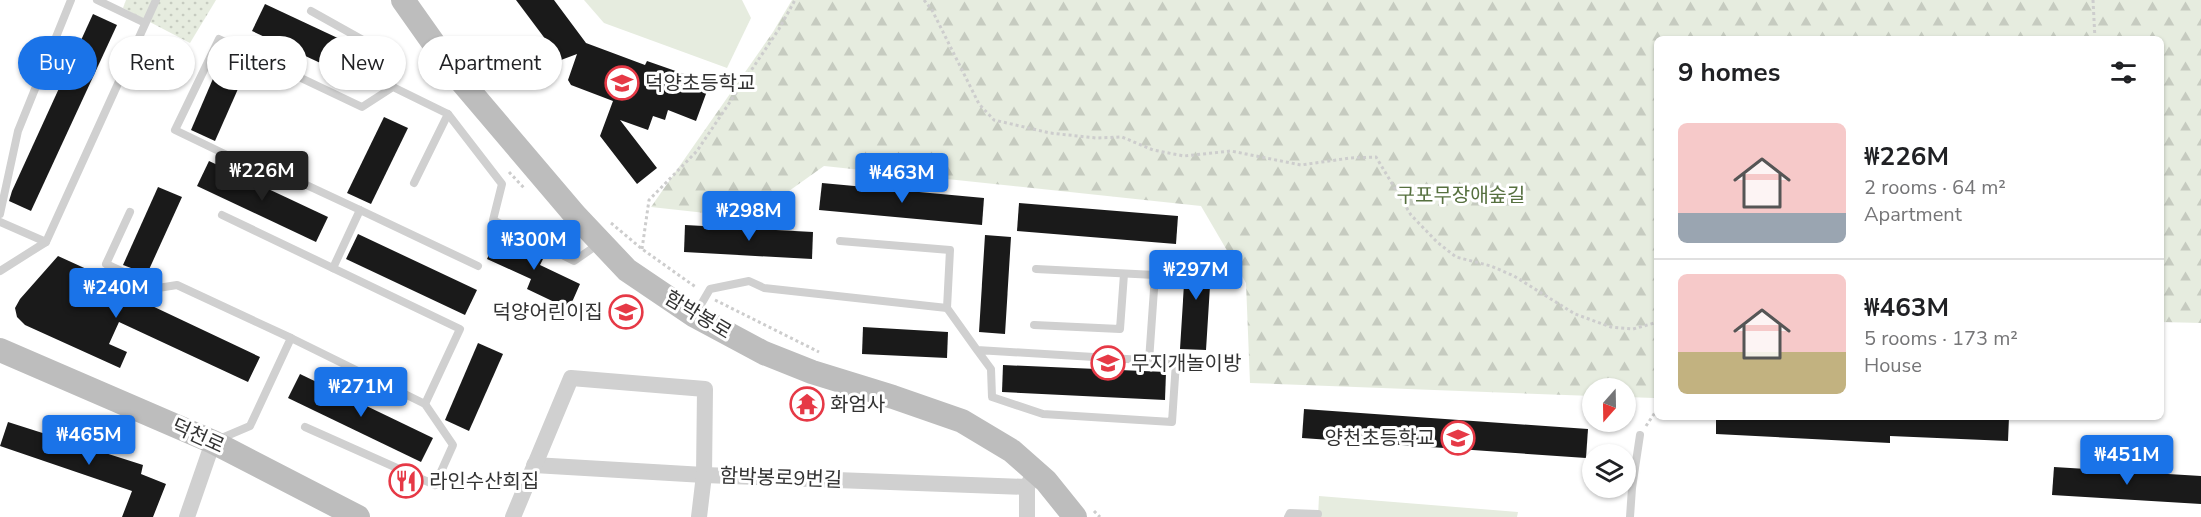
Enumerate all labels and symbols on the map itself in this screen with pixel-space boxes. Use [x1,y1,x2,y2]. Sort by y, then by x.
school or university icon: 덕양초등학교 [604,65,640,101]
place label: 덕양초등학교 [645,70,755,97]
pin: ₩226M [220,151,304,202]
pin: ₩463M [860,153,944,204]
park label: 구포무장애숲길 [1397,182,1525,209]
pin: ₩298M [707,191,791,242]
pin: ₩300M [492,220,576,271]
pin: ₩297M [1154,250,1238,301]
pin: ₩240M [74,268,158,319]
street label: 함박봉로 [659,284,737,346]
school or university icon: 덕양어린이집 [608,294,644,330]
place label: 덕양어린이집 [493,299,603,326]
school or university icon: 무지개놀이방 [1090,345,1126,381]
place label: 무지개놀이방 [1131,350,1241,377]
pin: ₩271M [319,367,403,418]
north arrow [1582,378,1636,432]
temple icon: 화엄사 [789,386,825,422]
place label: 화엄사 [830,391,885,418]
street label: 덕천로 [167,412,229,460]
pin: ₩465M [47,415,131,466]
school or university icon: 양천초등학교 [1440,420,1476,456]
place label: 양천초등학교 [1325,425,1435,452]
pin: ₩451M [2085,435,2169,486]
street label: 함박봉로9번길 [719,462,843,494]
restaurant icon: 라인수산회집 [388,463,424,499]
place label: 라인수산회집 [429,468,539,495]

